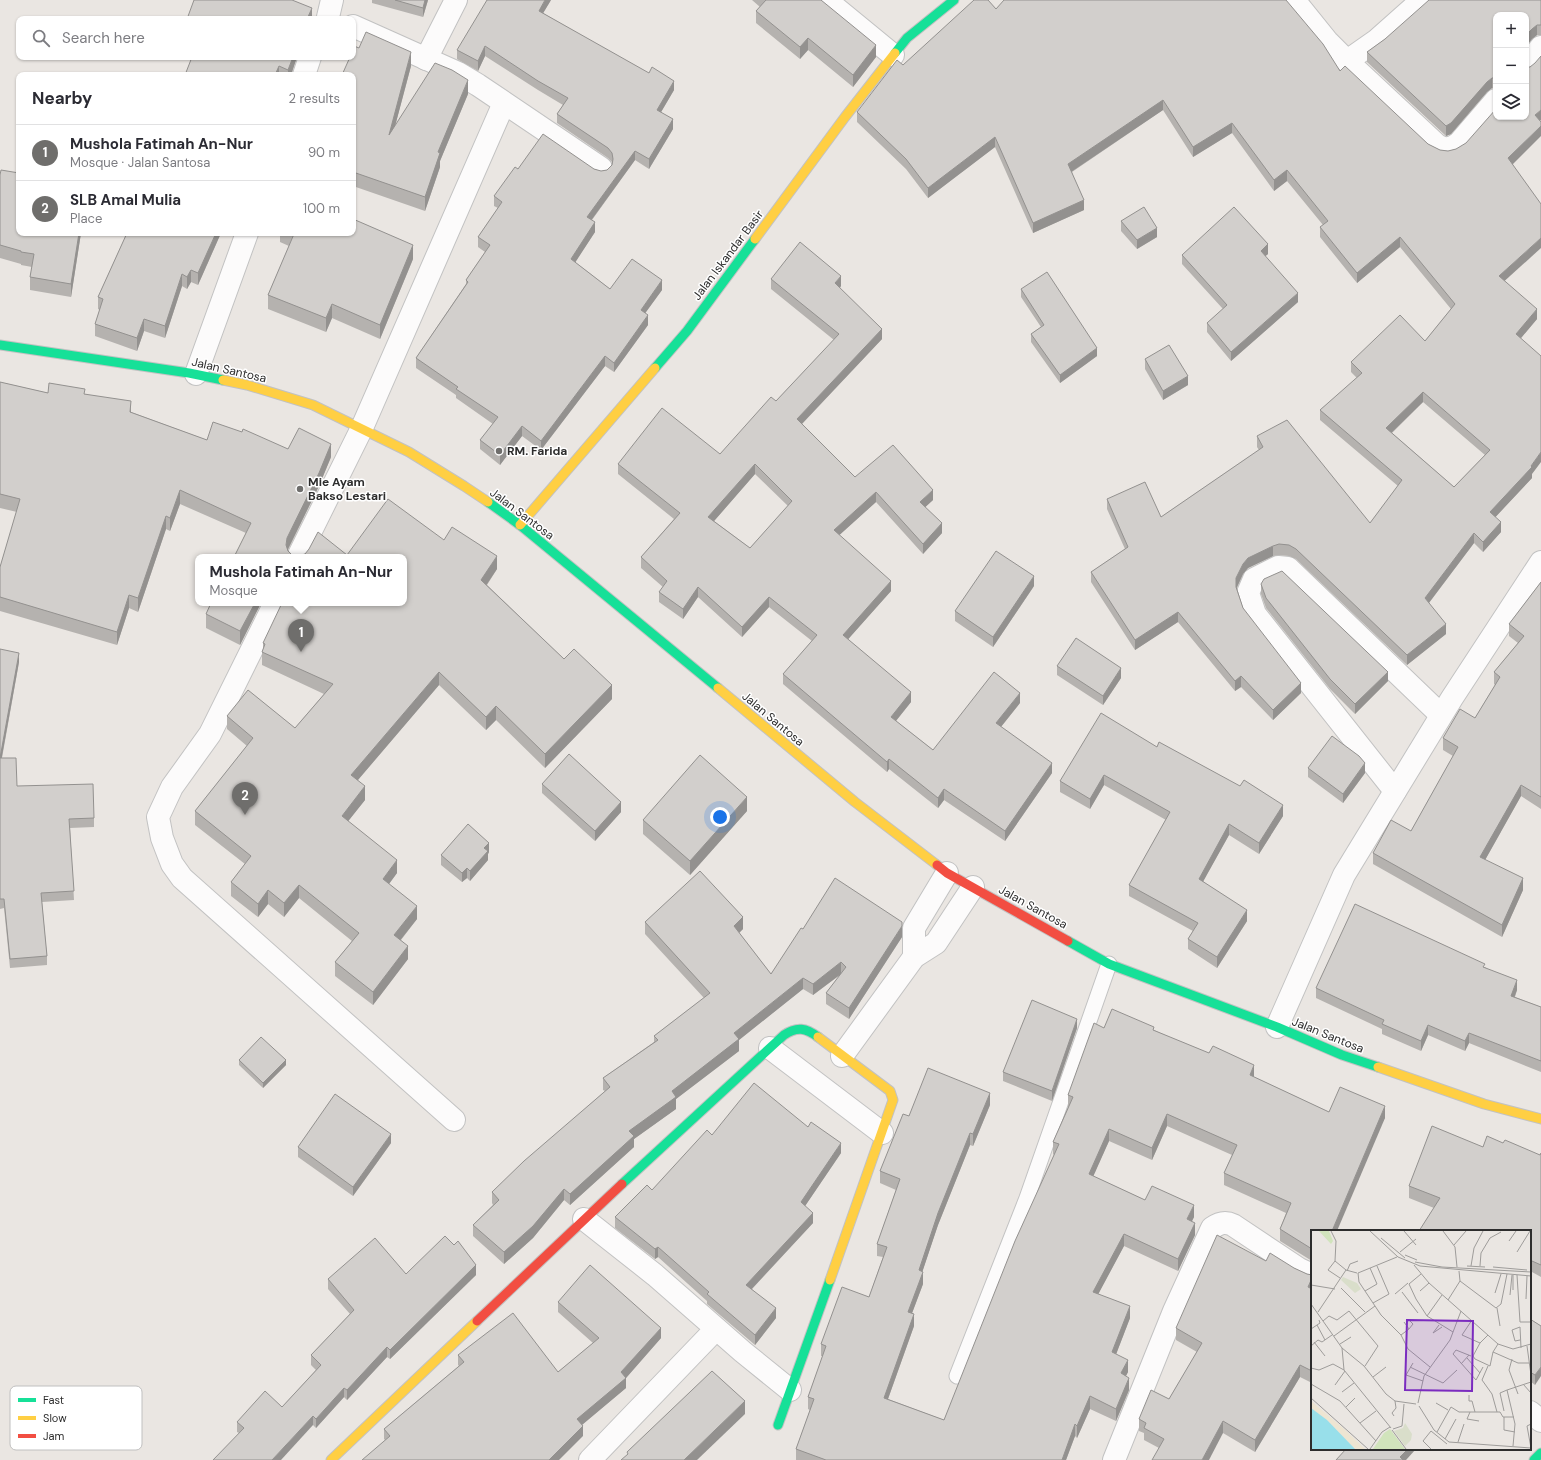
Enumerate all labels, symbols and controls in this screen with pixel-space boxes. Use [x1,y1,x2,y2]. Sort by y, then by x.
map controls [1493,12,1529,120]
button: + [1493,12,1529,48]
search box [16,16,356,60]
icon: search [30,27,52,49]
text: Search here [62,28,145,48]
button: − [1493,48,1529,84]
button: layers [1493,84,1529,120]
text: Nearby [32,87,92,109]
text: 2 results [289,90,340,107]
text: Mushola Fatimah An-Nur [70,134,253,154]
text: 1 [43,144,47,161]
text: 90 m [308,144,340,161]
text: Mosque · Jalan Santosa [70,154,210,171]
text: SLB Amal Mulia [70,190,181,210]
text: 2 [41,200,49,217]
text: 100 m [303,200,340,217]
street label: Jalan Iskandar Basir [689,206,767,303]
text: Place [70,210,102,227]
street label: Jalan Santosa [190,354,268,386]
place label: RM. Farida [507,443,567,459]
marker: RM. Farida [494,446,504,456]
place label: Mie Ayam Bakso Lestari [308,474,386,504]
marker: Mie Ayam Bakso Lestari [295,484,305,494]
street label: Jalan Santosa [487,485,557,543]
popup [195,554,407,606]
text: Mushola Fatimah An-Nur [210,562,392,582]
text: Mosque [210,582,258,599]
pin: 1 [288,619,314,652]
street label: Jalan Santosa [739,688,807,750]
pin: 2 [232,782,258,815]
your location [710,807,730,827]
street label: Jalan Santosa [996,881,1070,933]
street label: Jalan Santosa [1290,1013,1366,1057]
inset map [1311,1230,1531,1450]
legend [10,1386,142,1450]
text: Fast [43,1393,64,1407]
text: Slow [43,1411,67,1425]
text: Jam [43,1429,64,1443]

